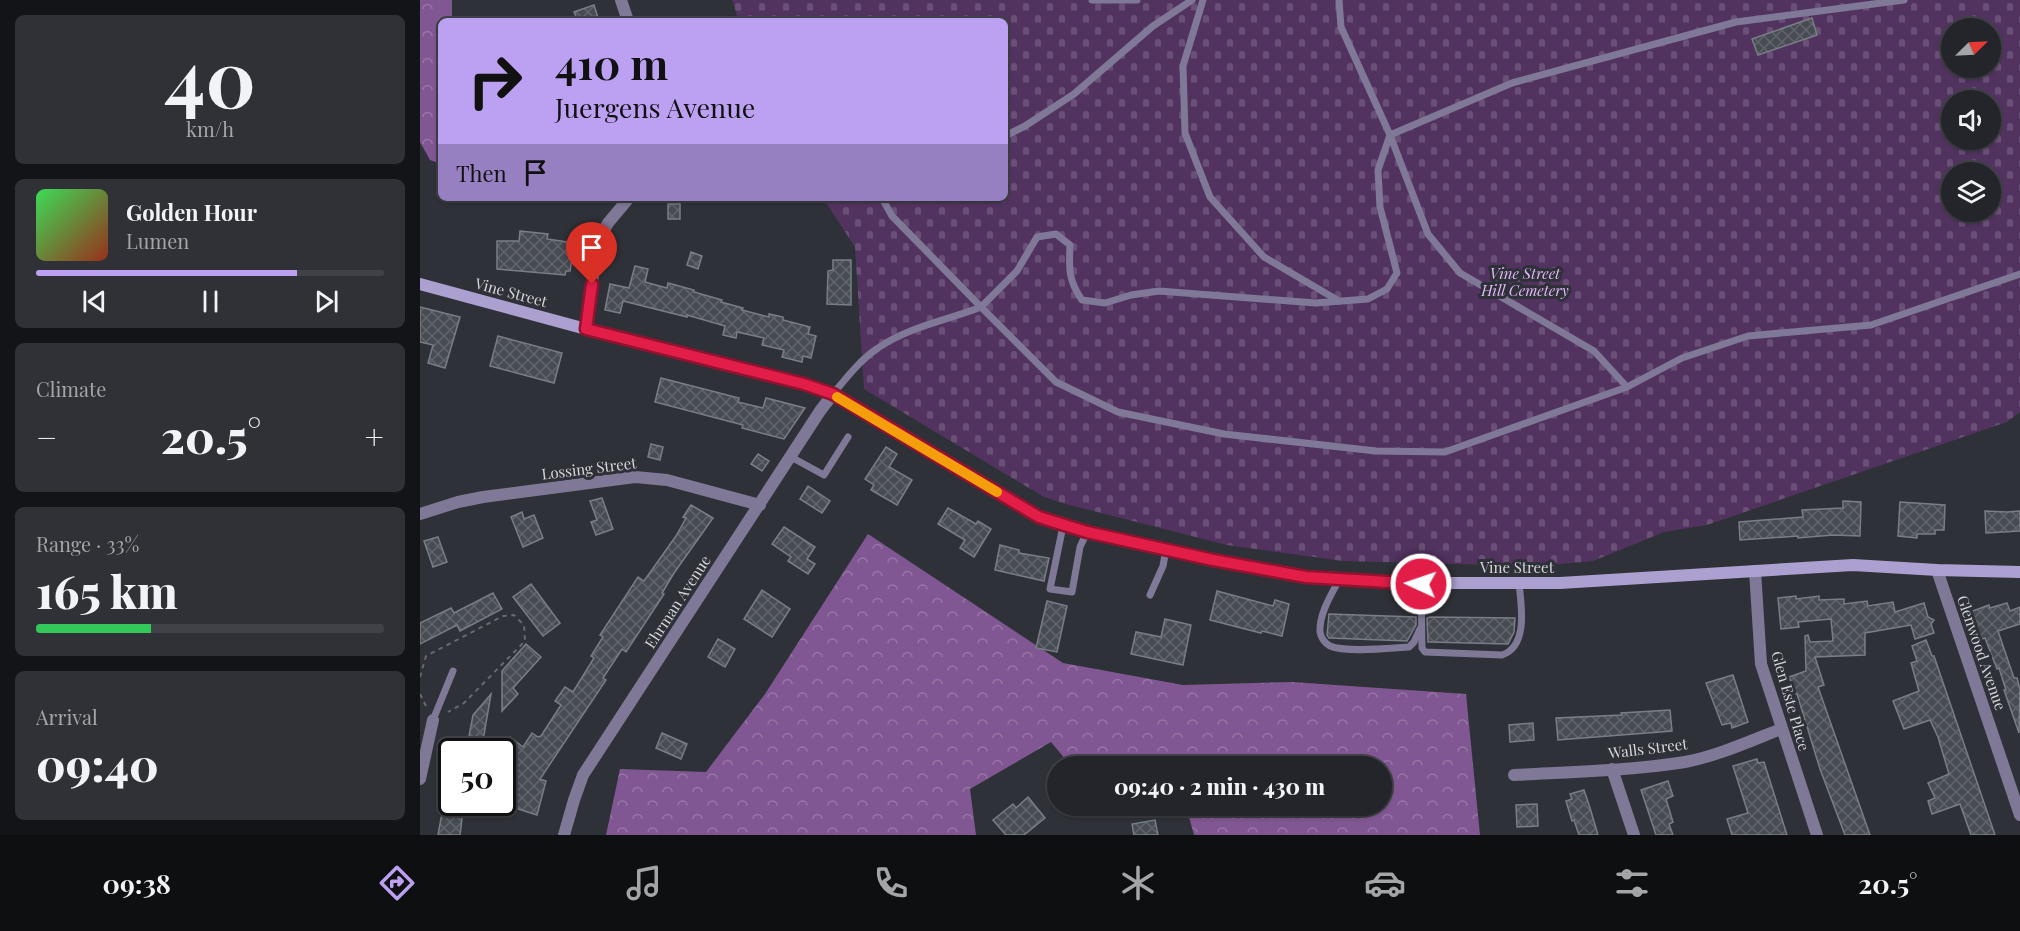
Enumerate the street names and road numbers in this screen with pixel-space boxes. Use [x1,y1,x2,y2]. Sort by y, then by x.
street label: Vine Street [472,273,550,311]
street label: Lossing Street [540,452,638,484]
street label: Ehrman Avenue [640,551,715,652]
street label: Vine Street [1479,557,1555,577]
street label: Glenwood Avenue [1953,593,2011,713]
street label: Glen Este Place [1767,649,1815,753]
street label: Walls Street [1606,733,1689,763]

